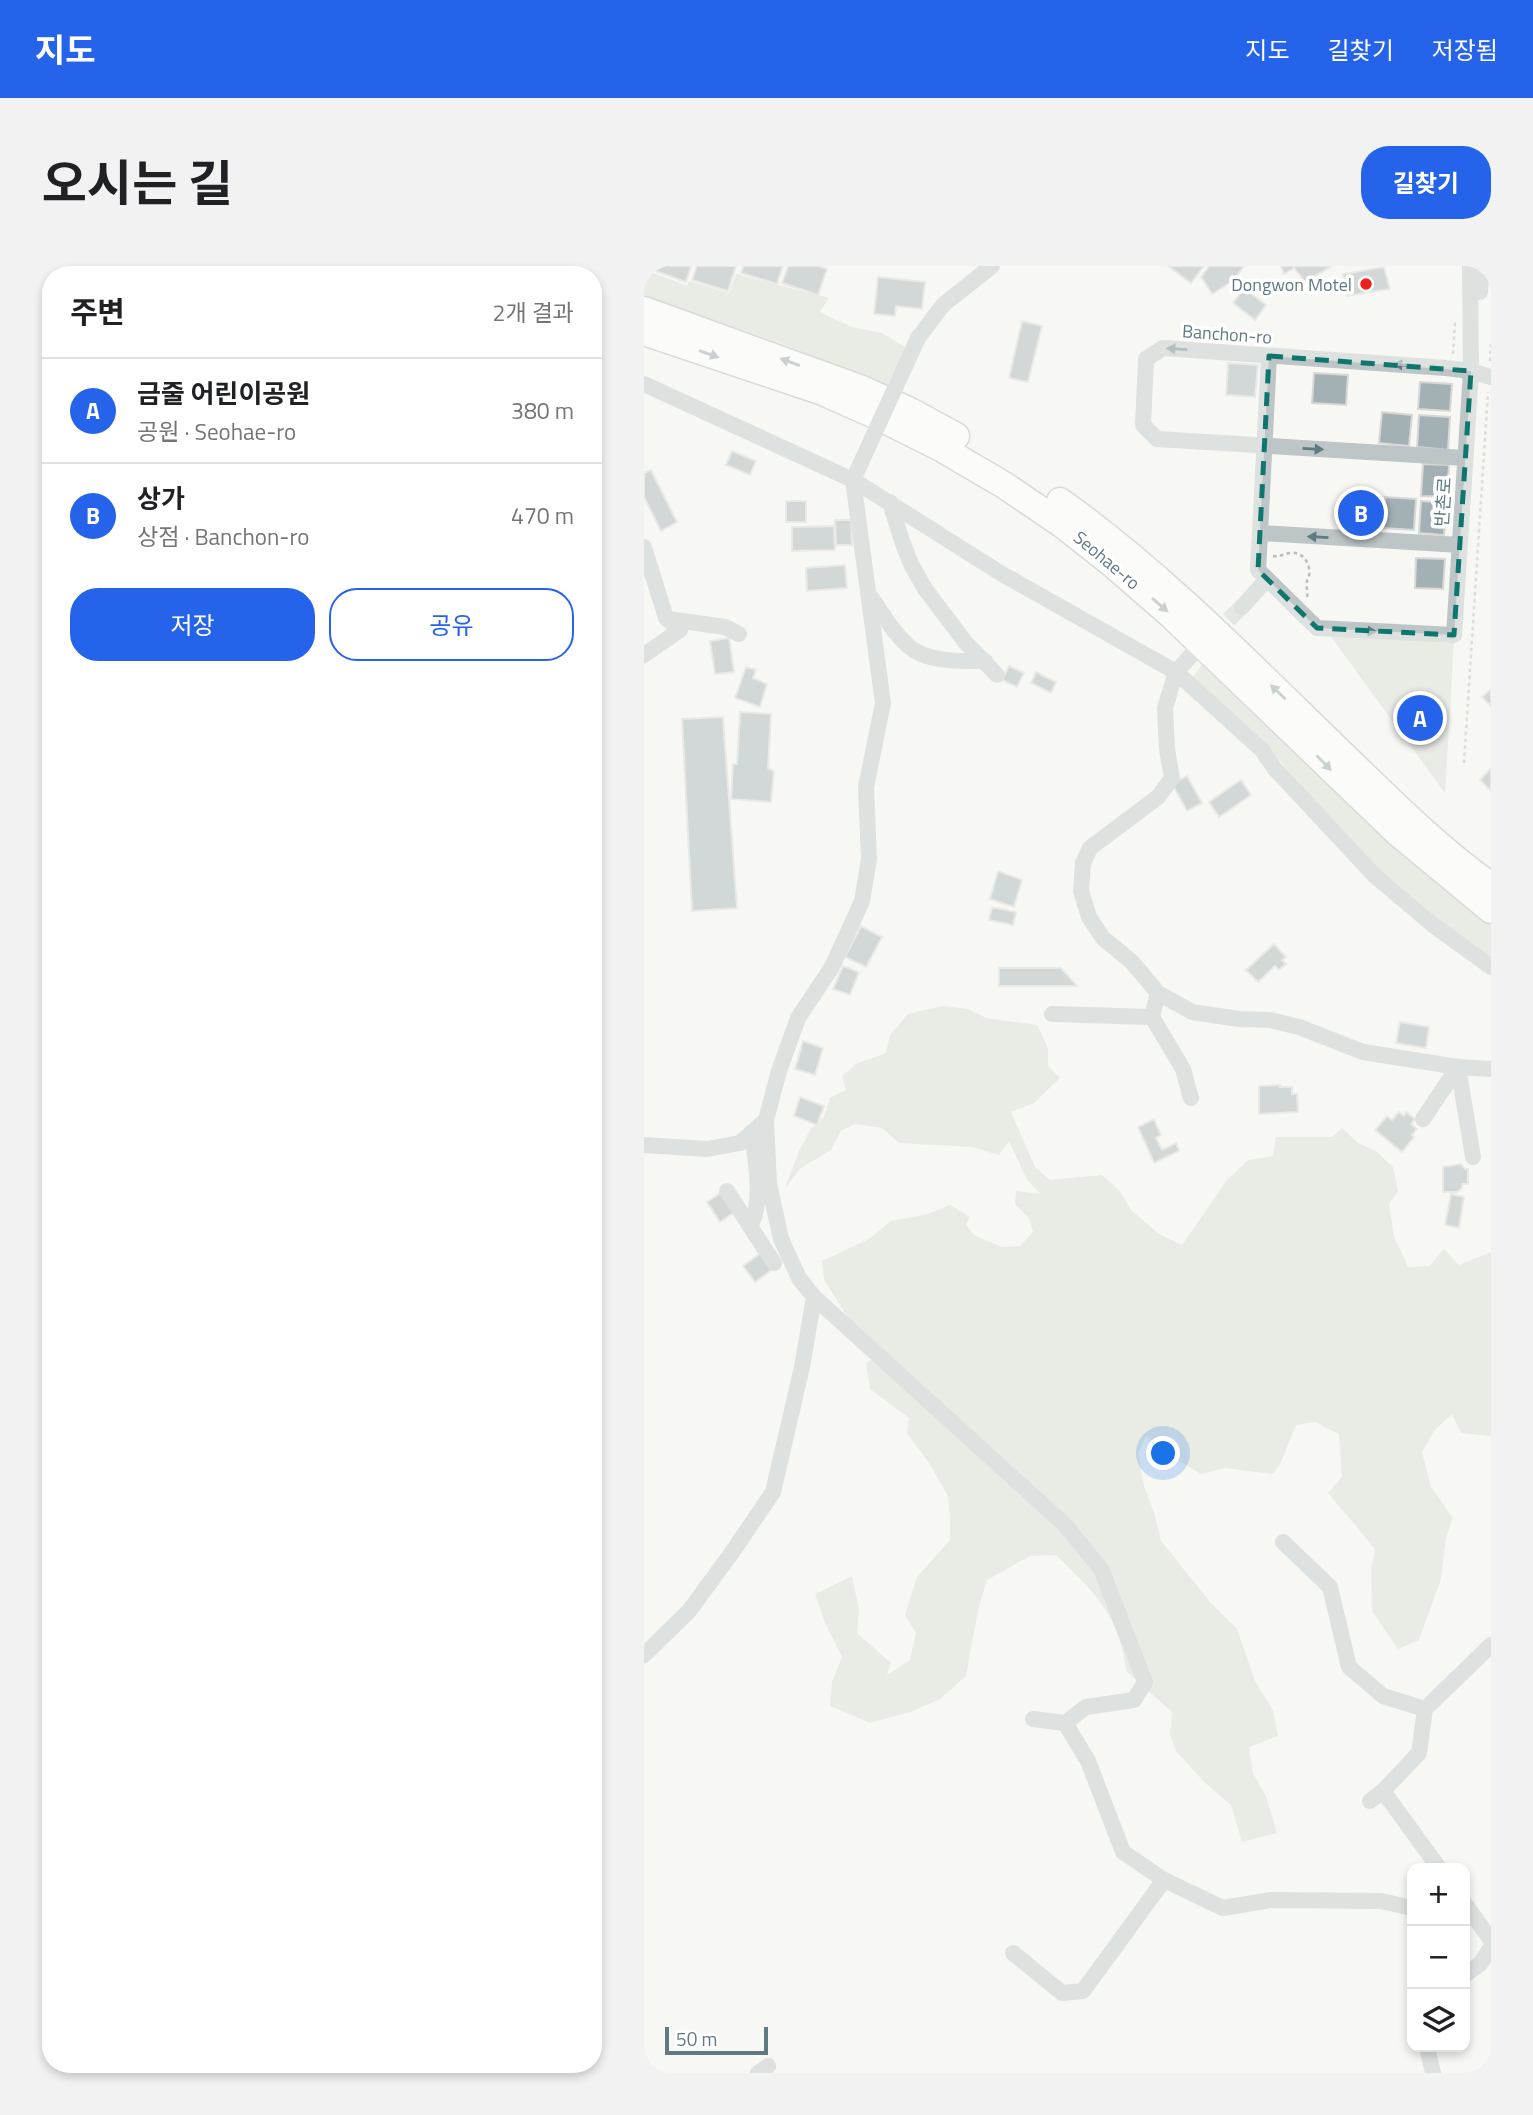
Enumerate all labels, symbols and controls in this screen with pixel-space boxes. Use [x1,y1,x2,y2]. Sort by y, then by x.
text: 지도 [35,25,96,75]
text: 지도 [1245,32,1290,68]
text: 길찾기 [1328,32,1394,68]
text: 저장됨 [1432,32,1498,68]
text: 오시는 길 [42,145,233,220]
button: 길찾기 [1361,146,1491,219]
place label: Dongwon Motel [1231,271,1352,298]
marker: Dongwon Motel [1358,276,1374,292]
text: 주변 [70,289,125,335]
text: 2개 결과 [493,295,574,330]
street label: Banchon-ro [1181,317,1273,351]
one-way arrow [1165,344,1187,355]
one-way arrow [698,349,719,360]
one-way arrow [780,356,801,367]
one-way arrow [1392,359,1414,370]
text: 금줄 어린이공원 [137,374,310,413]
text: A [86,393,100,428]
text: 380 m [511,393,574,428]
text: 공원 · Seohae-ro [137,414,296,449]
one-way arrow [1302,444,1324,455]
street label: 반촌로 [1428,476,1458,528]
text: 상가 [137,479,185,518]
pin: B [1338,487,1384,539]
text: B [86,498,100,533]
text: 470 m [511,498,574,533]
text: 상점 · Banchon-ro [137,519,309,554]
street label: Seohae-ro [1068,524,1146,596]
one-way arrow [1307,531,1329,542]
button: 저장 [70,588,315,661]
button: 공유 [329,588,574,661]
one-way arrow [1151,597,1169,613]
one-way arrow [1355,625,1377,636]
one-way arrow [1270,684,1287,700]
pin: A [1397,692,1443,744]
one-way arrow [1316,755,1332,771]
your location [1146,1436,1180,1470]
map controls [1407,1863,1470,2052]
button: + [1407,1863,1470,1926]
button: − [1407,1926,1470,1989]
button: layers [1407,1989,1470,2052]
scale bar [665,2024,768,2056]
text: 50 m [676,2024,717,2053]

